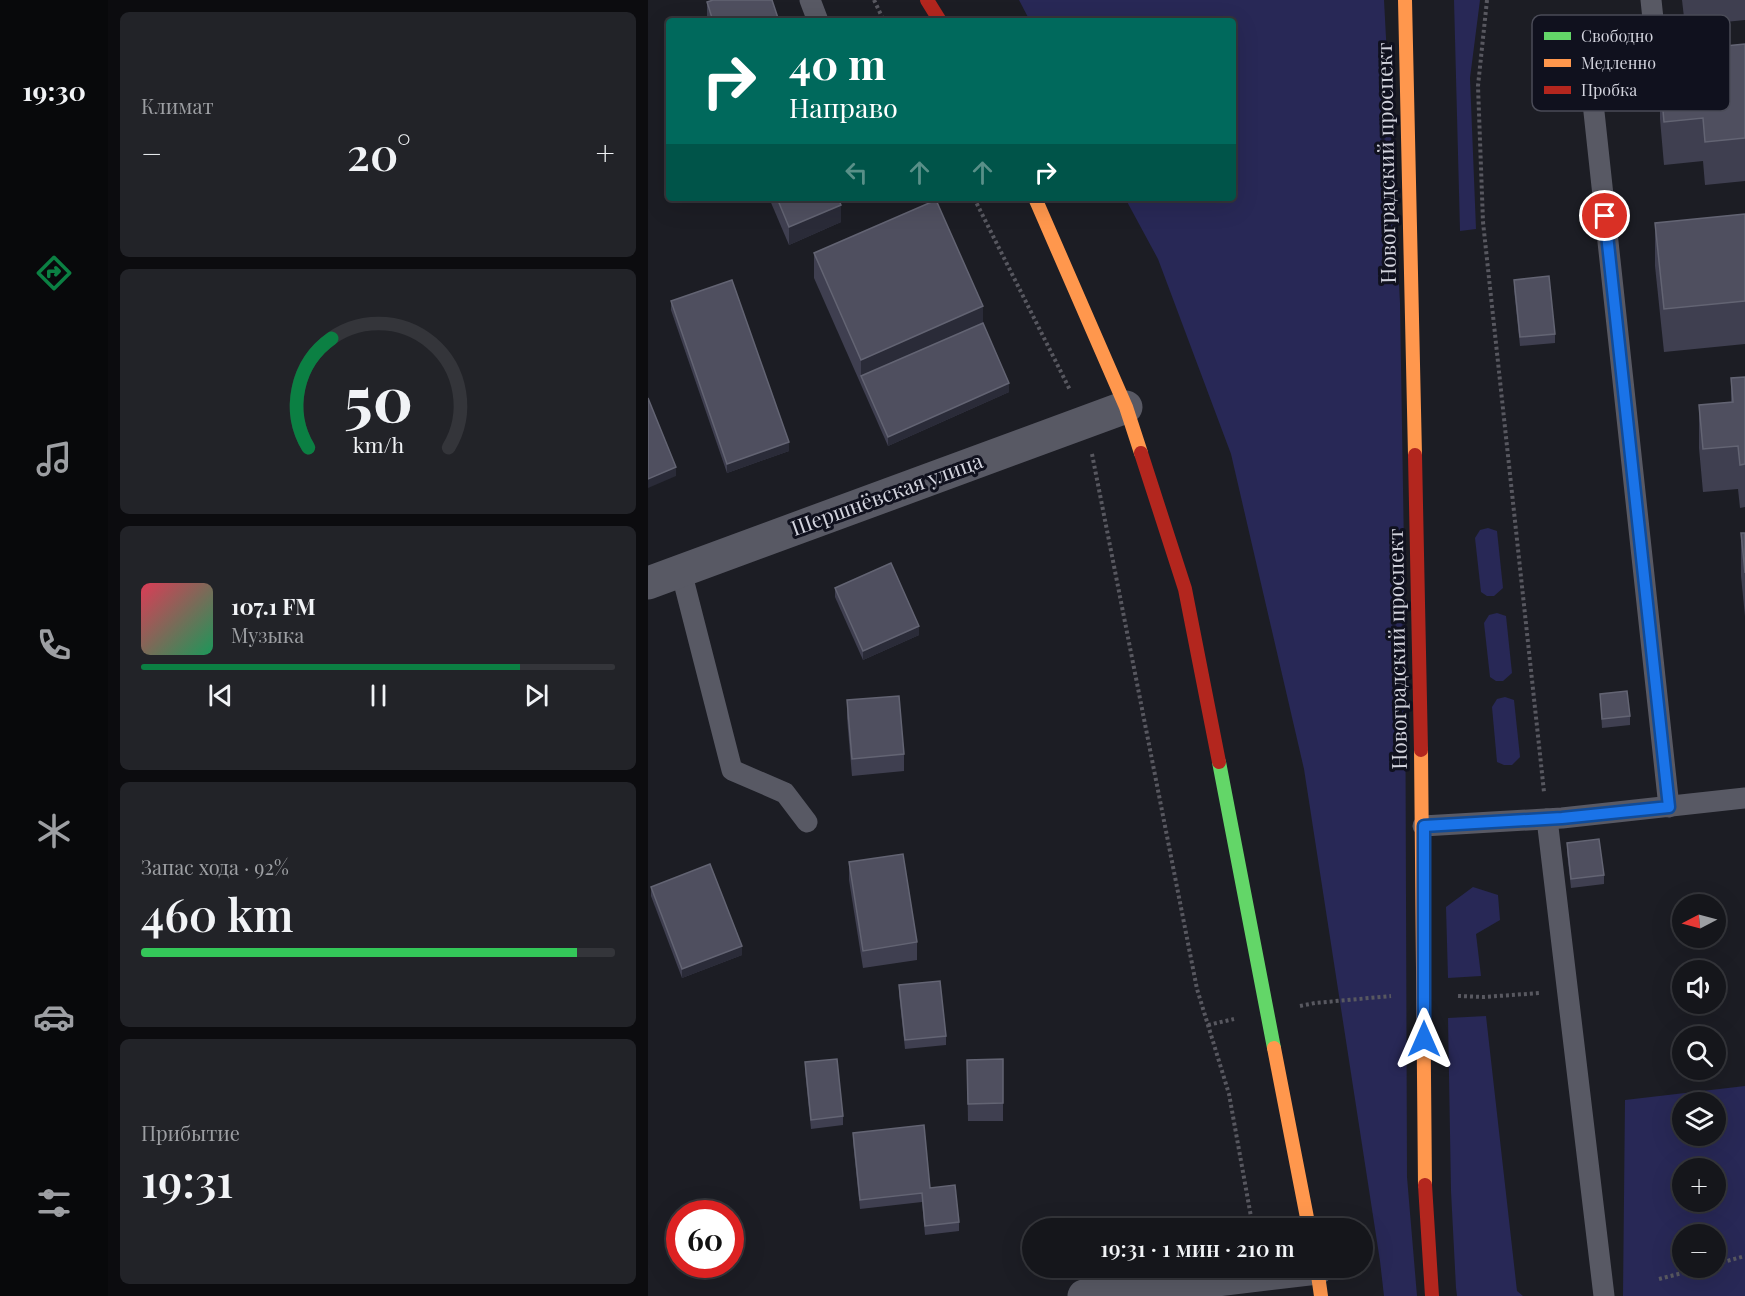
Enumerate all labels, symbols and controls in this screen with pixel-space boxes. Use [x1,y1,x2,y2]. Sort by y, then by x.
legend [1532,15,1730,111]
text: Свободно [1581,25,1653,46]
text: 40 m [789,35,886,91]
icon: right [690,42,768,120]
street label: Новоградский проспект [1369,42,1401,284]
text: Медленно [1581,52,1656,73]
text: 19:30 [22,72,86,108]
text: Пробка [1581,79,1637,100]
text: Направо [789,89,898,125]
text: Климат [141,92,214,119]
text: 20° [347,122,411,182]
text: − [141,130,162,174]
text: + [596,130,615,174]
icon: left [840,156,873,189]
icon: ahead [903,156,936,189]
icon: ahead [966,156,999,189]
icon: right [1029,156,1062,189]
pin [1579,190,1630,241]
icon: arrive [1588,199,1621,232]
icon: directions [33,252,75,294]
text: 50 [344,354,412,438]
text: km/h [352,431,404,459]
icon: music [33,438,75,480]
street label: Шершнёвская улица [787,445,987,541]
street label: Новоградский проспект [1380,528,1412,770]
text: 107.1 FM [231,591,316,621]
text: Музыка [231,621,304,648]
icon: phone [33,624,75,666]
icon: previous [204,679,237,712]
icon: pause [362,679,395,712]
icon: next [520,679,553,712]
icon: climate [33,810,75,852]
text: Запас хода · 92% [141,853,289,880]
text: 460 km [141,883,293,943]
north arrow [1672,894,1726,948]
map controls [1672,894,1726,1278]
button: sound [1672,960,1726,1014]
icon: car [33,996,75,1038]
position arrow [1392,1007,1456,1071]
button: search [1672,1026,1726,1080]
button: layers [1672,1092,1726,1146]
text: Прибытие [141,1119,240,1146]
text: 19:31 [141,1149,233,1209]
button: + [1672,1158,1726,1212]
icon: filters [33,1182,75,1224]
speed limit sign: 60 [666,1200,744,1278]
button: − [1672,1224,1726,1278]
text: 19:31 · 1 мин · 210 m [1100,1233,1295,1263]

